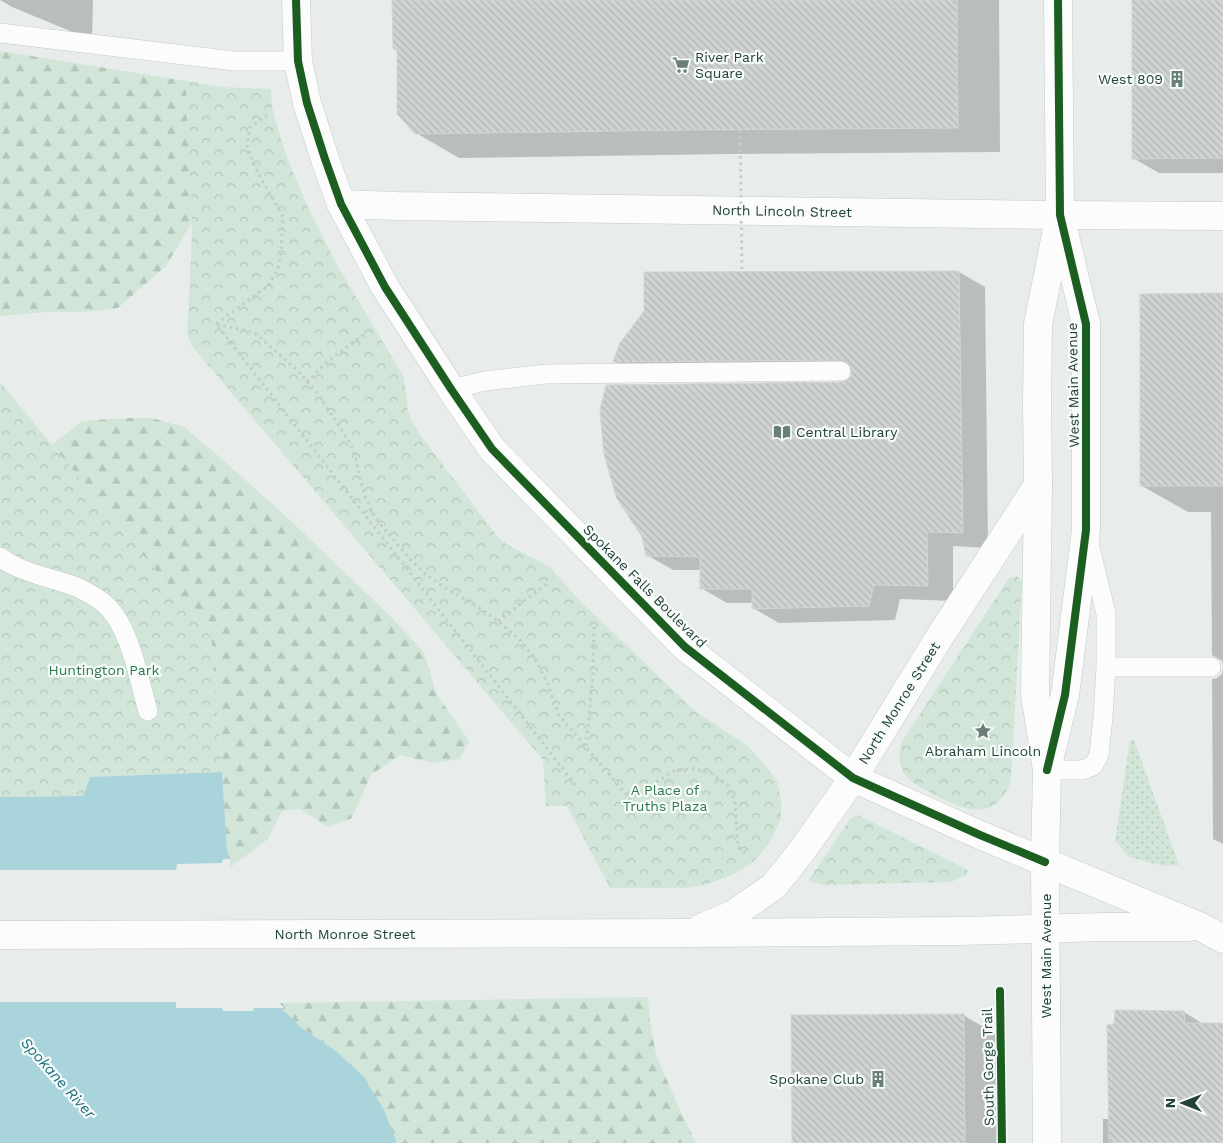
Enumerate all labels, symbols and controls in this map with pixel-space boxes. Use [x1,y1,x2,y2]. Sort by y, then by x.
place label: River Park Square [695,49,764,81]
supermarket icon: River Park Square [671,55,691,75]
building icon: West 809 [1167,69,1187,89]
place label: West 809 [1098,71,1163,87]
street label: North Lincoln Street [712,202,852,220]
street label: West Main Avenue [1064,322,1082,448]
library icon: Central Library [772,422,792,442]
place label: Central Library [796,424,898,440]
street label: Spokane Falls Boulevard [580,521,710,651]
street label: North Monroe Street [855,639,943,767]
park label: Huntington Park [49,662,160,678]
place icon: Abraham Lincoln [973,721,993,741]
place label: Abraham Lincoln [925,743,1041,759]
park label: A Place of Truths Plaza [623,782,707,814]
street label: West Main Avenue [1038,894,1054,1019]
street label: North Monroe Street [275,926,416,942]
street label: South Gorge Trail [979,1007,997,1126]
water label: Spokane River [17,1034,100,1123]
building icon: Spokane Club [868,1069,888,1089]
place label: Spokane Club [769,1071,864,1087]
north arrow [1158,1078,1208,1128]
text: N [1162,1098,1178,1108]

